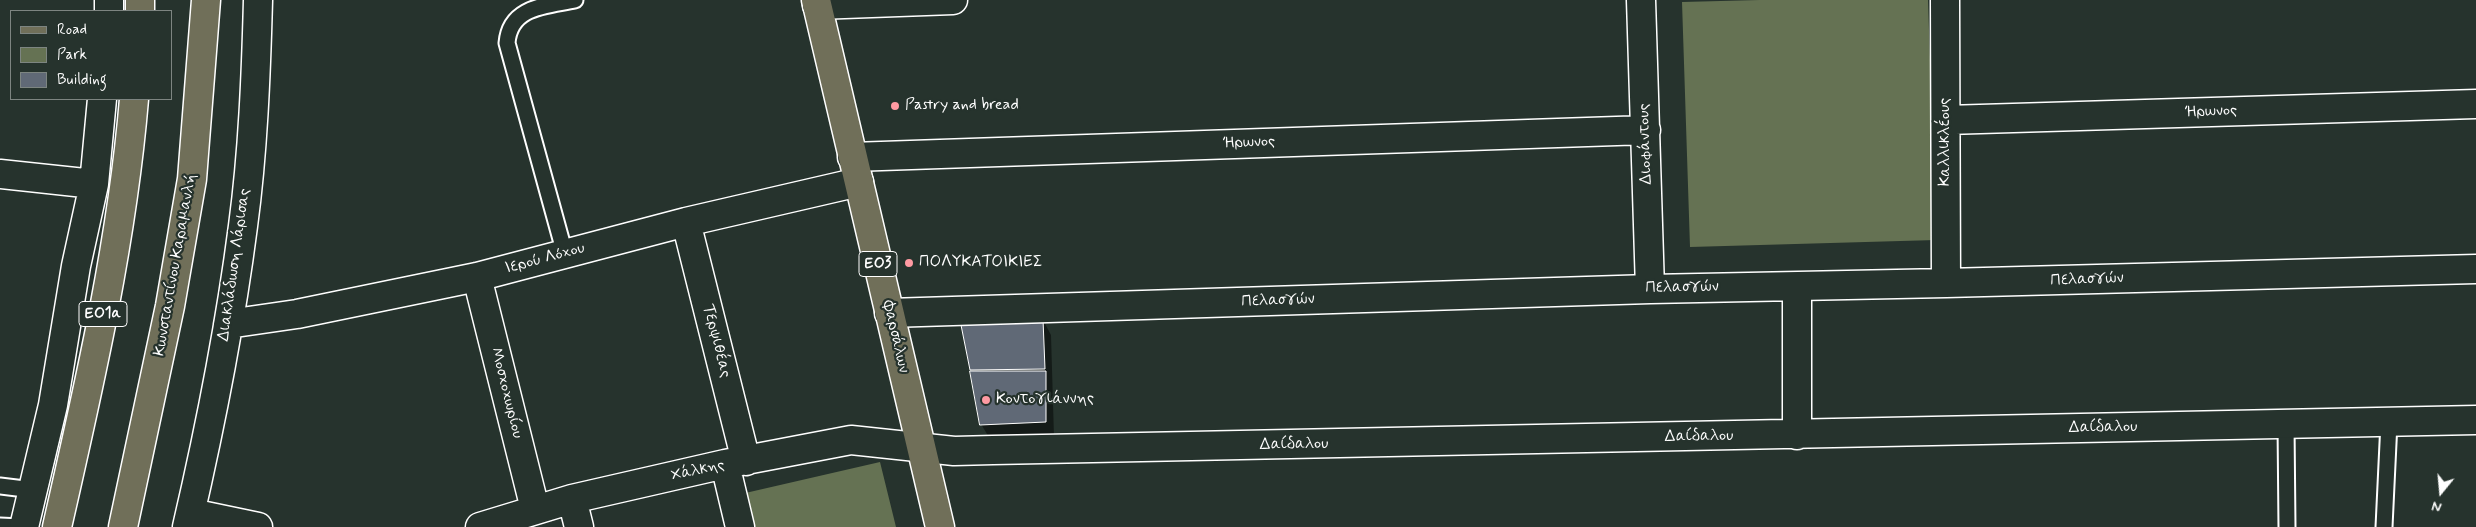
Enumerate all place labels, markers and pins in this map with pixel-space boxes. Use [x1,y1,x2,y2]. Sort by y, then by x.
place label: Pastry and bread [905,96,1019,116]
marker: Pastry and bread [889,100,901,112]
place label: ΠΟΛΥΚΑΤΟΙΚΙΕΣ [919,253,1043,273]
marker: ΠΟΛΥΚΑΤΟΙΚΙΕΣ [903,257,915,269]
place label: Κοντογιάννης [996,390,1094,410]
marker: Κοντογιάννης [980,394,992,406]

